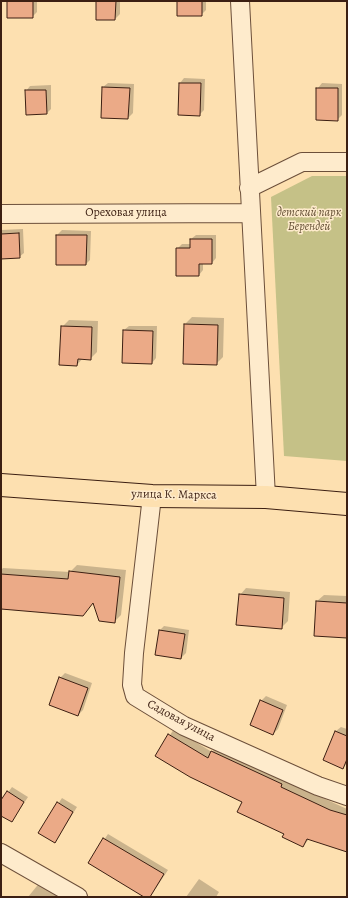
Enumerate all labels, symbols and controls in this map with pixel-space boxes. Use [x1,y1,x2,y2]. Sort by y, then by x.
street label: Ореховая улица [85,206,167,220]
park label: детский парк Берендей [277,206,341,234]
street label: улица К. Маркса [131,487,217,503]
street label: Садовая улица [144,697,218,745]

